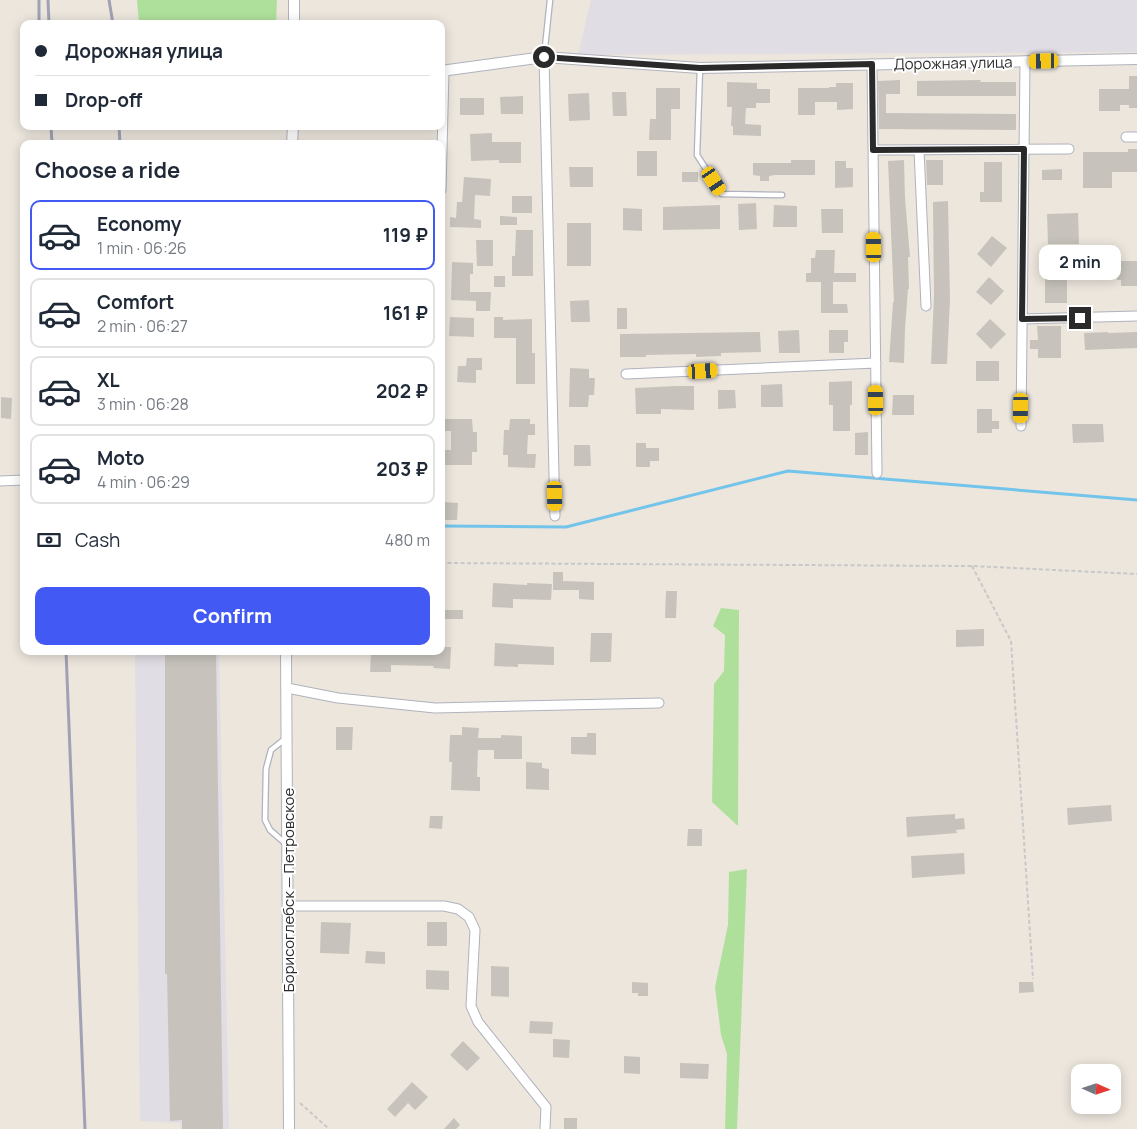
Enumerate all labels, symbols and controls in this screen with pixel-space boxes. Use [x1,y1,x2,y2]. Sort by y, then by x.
text: Дорожная улица [65,38,223,64]
route start [533,46,555,68]
street label: Дорожная улица [893,51,1013,75]
car [1028,53,1059,69]
text: Drop-off [65,87,142,113]
text: Choose a ride [35,155,180,185]
car [699,164,728,198]
text: Economy [97,211,181,237]
icon: car [37,213,82,258]
text: 119 ₽ [383,222,428,248]
car [866,232,881,262]
text: 1 min · 06:26 [97,237,187,259]
callout: 2 min [1039,246,1121,280]
text: 2 min [1059,251,1101,273]
text: Comfort [97,289,174,315]
icon: car [37,291,82,336]
text: 161 ₽ [383,300,428,326]
route end [1069,307,1091,329]
text: 2 min · 06:27 [97,315,188,337]
car [687,363,718,379]
text: XL [97,367,120,393]
icon: car [37,369,82,414]
text: 202 ₽ [376,378,428,404]
car [868,385,883,415]
text: 3 min · 06:28 [97,393,189,415]
car [1013,393,1028,423]
text: Moto [97,445,144,471]
icon: car [37,447,82,492]
text: 203 ₽ [376,456,428,482]
text: 4 min · 06:29 [97,471,190,493]
car [547,481,562,511]
icon: cash [35,526,63,554]
text: Cash [75,527,120,553]
text: 480 m [385,529,430,551]
button: Confirm [35,587,430,645]
street label: Борисоглебск — Петровское [278,788,299,992]
north arrow [1071,1064,1121,1114]
map controls [1071,1064,1121,1114]

